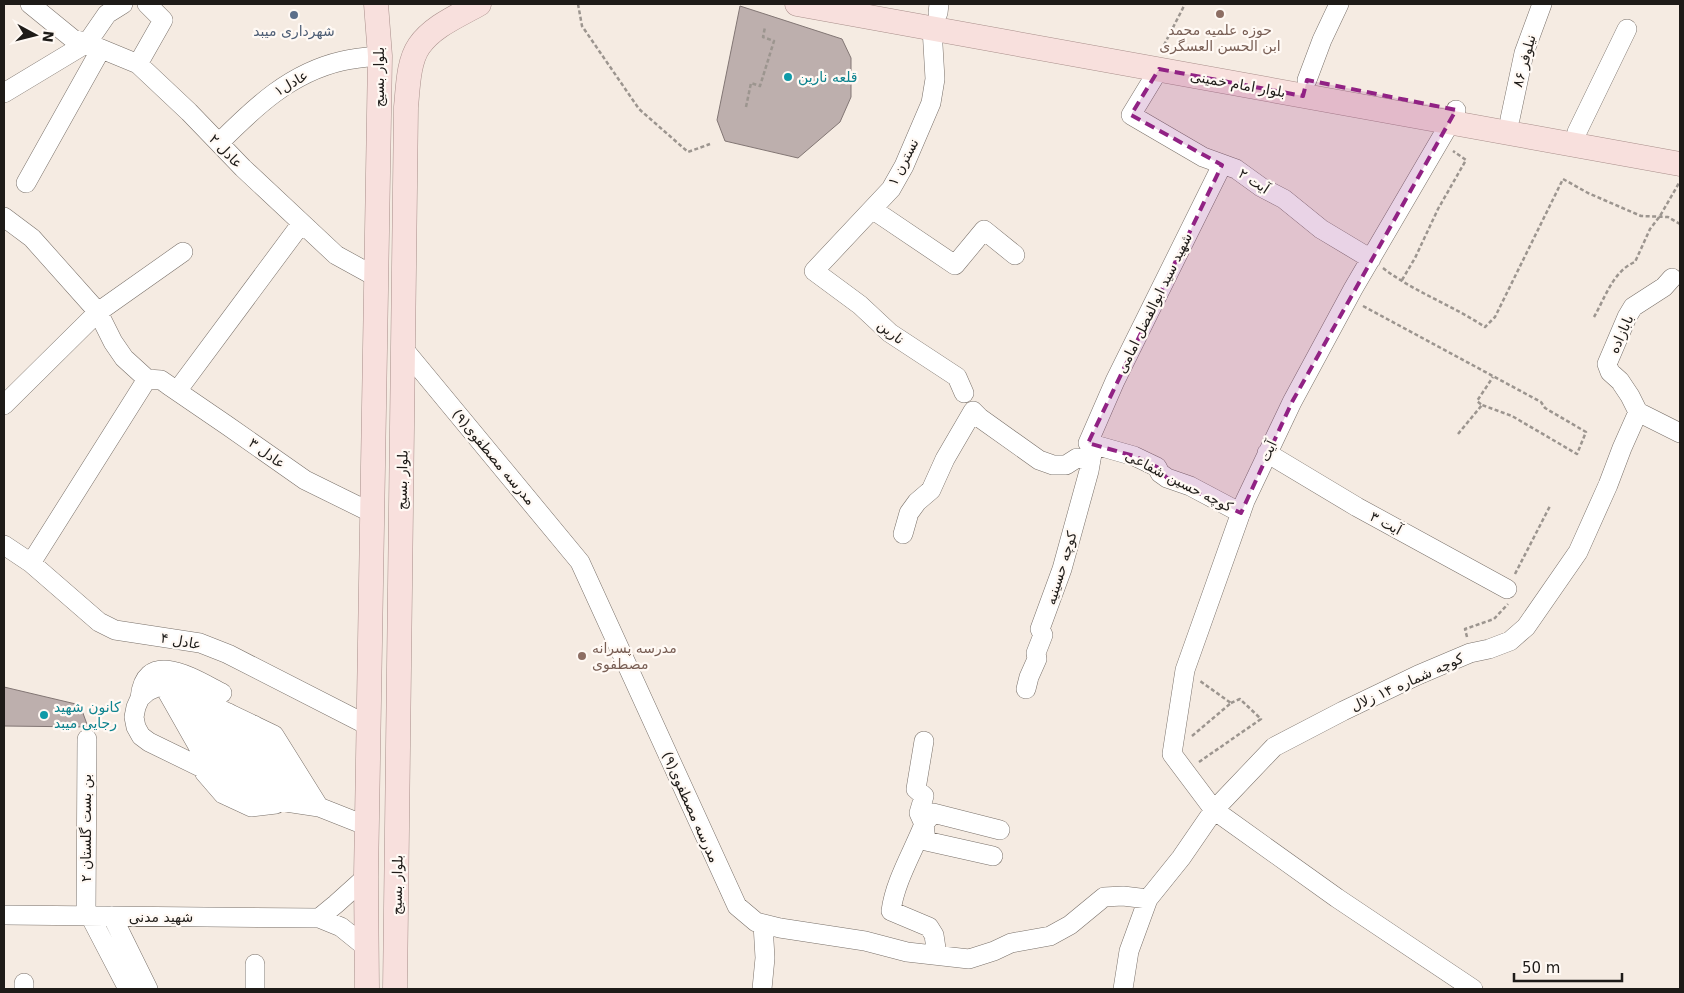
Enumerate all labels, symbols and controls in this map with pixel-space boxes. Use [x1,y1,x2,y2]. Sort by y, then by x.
marker: حوزه علمیه محمد ابن الحسن العسگری [1214,8,1226,20]
marker: شهرداری میبد [288,9,300,21]
north arrow [10,10,60,60]
place label: حوزه علمیه محمد ابن الحسن العسگری [1159,22,1281,55]
place label: شهرداری میبد [253,23,335,40]
text: N [39,30,57,43]
street label: نیلوفر ۸۶ [1509,33,1540,89]
street label: بلوار بسیج [371,47,388,107]
street label: عادل۱ [271,67,311,99]
street label: بلوار امام خمینی [1189,68,1287,101]
place label: قلعه نارین [798,69,858,86]
marker: قلعه نارین [782,71,794,83]
street label: عادل ۲ [206,131,246,171]
street label: نسترن ۱ [884,136,923,189]
street label: آیت ۲ [1236,165,1273,197]
street label: شهید سید ابوالفضل امامی [1113,230,1196,376]
street label: بابازاده [1605,312,1637,356]
street label: نارین [874,317,908,348]
street label: مدرسه مصطفوی(۹) [448,406,539,509]
street label: عادل ۳ [246,434,288,472]
street label: آیت [1256,437,1280,464]
street label: کوچه حسین شفاعی [1122,447,1236,516]
street label: بلوار بسیج [393,450,412,510]
street label: آیت ۳ [1367,508,1406,538]
street label: کوچه حسینیه [1042,529,1081,607]
street label: عادل ۴ [159,630,203,652]
place label: مدرسه پسرانه مصطفوی [592,640,677,673]
marker: مدرسه پسرانه مصطفوی [576,650,588,662]
street label: کوچه شماره ۱۴ زلال [1348,650,1466,715]
place label: کانون شهید رجایی میبد [54,699,121,732]
marker: کانون شهید رجایی میبد [38,709,50,721]
street label: مدرسه مصطفوی(۹) [658,749,723,866]
street label: بن بست گلستان ۲ [78,774,95,882]
street label: بلوار بسیج [388,855,407,915]
street label: شهید مدنی [129,909,193,926]
scale bar [1514,950,1622,982]
text: 50 m [1522,959,1560,977]

